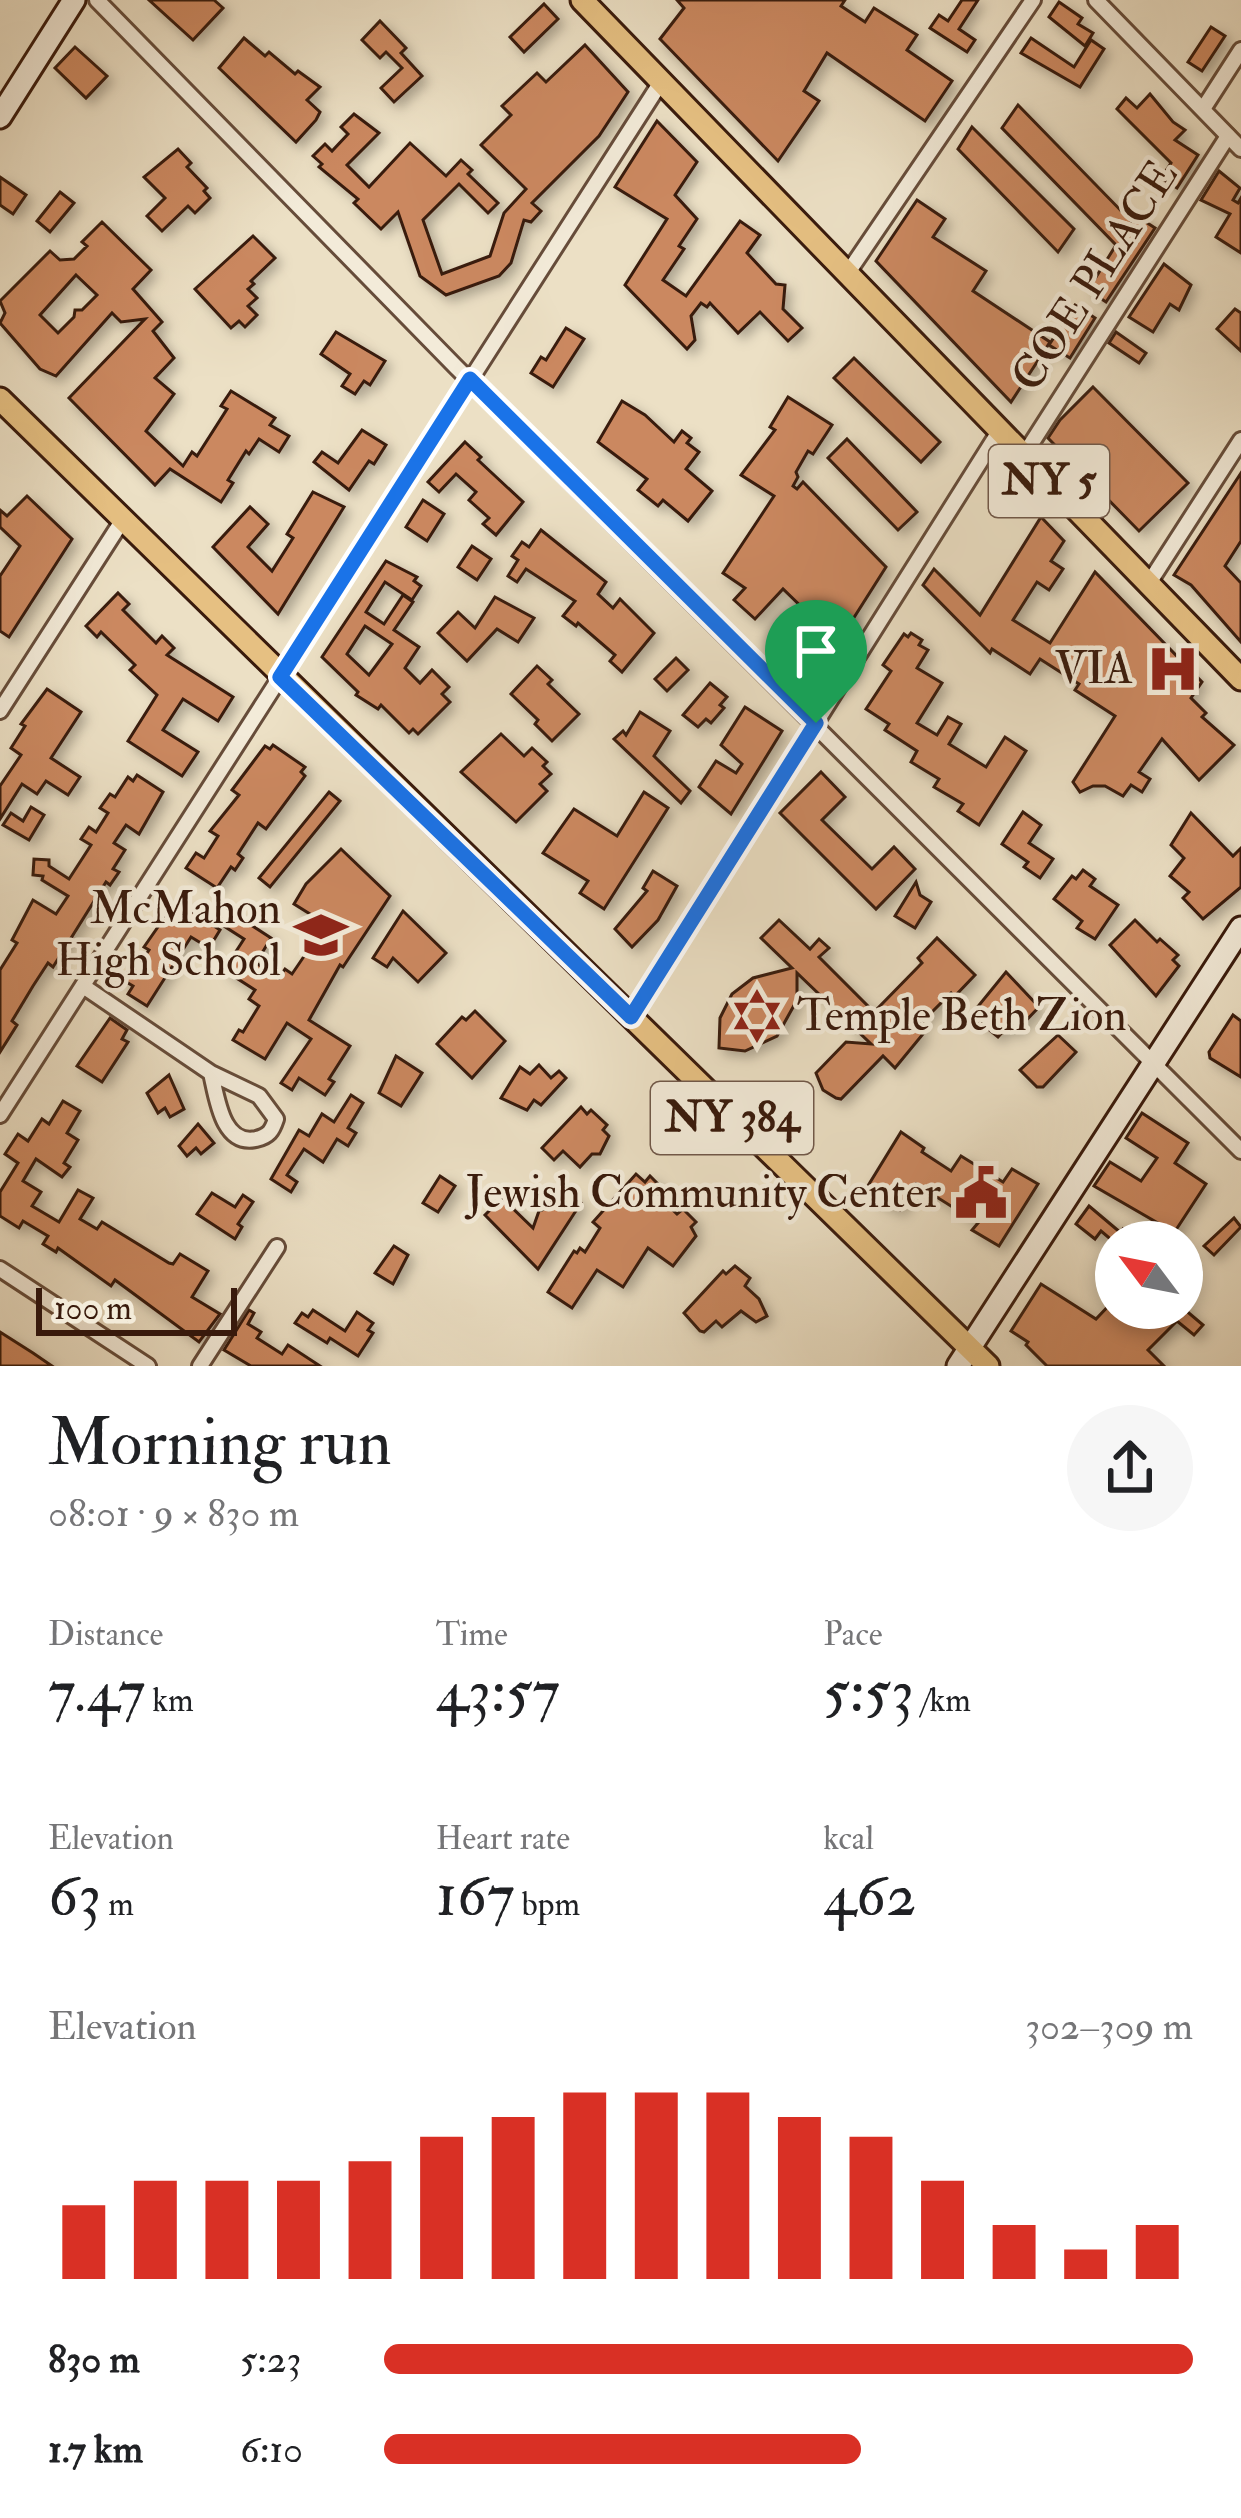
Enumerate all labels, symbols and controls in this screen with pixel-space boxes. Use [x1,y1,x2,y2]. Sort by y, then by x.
street label: COE PLACE [1000,150,1190,402]
road number: NY 5 [989,445,1109,517]
pin [765,600,867,723]
icon: arrive [783,618,849,684]
hospital icon: VIA [1144,640,1202,698]
place label: VIA [1055,641,1133,697]
place label: McMahon High School [56,881,281,989]
school or university icon: McMahon High School [292,906,350,964]
synagogue icon: Temple Beth Zion [728,987,786,1045]
place label: Temple Beth Zion [797,988,1127,1044]
road number: NY 384 [651,1082,813,1154]
public building icon: Jewish Community Center [952,1164,1010,1222]
place label: Jewish Community Center [464,1165,941,1221]
north arrow [1095,1221,1203,1329]
map controls [1095,1221,1203,1329]
scale bar [36,1282,237,1335]
text: 100 m [54,1288,132,1329]
text: Morning run [48,1402,392,1485]
button: share [1067,1405,1193,1531]
text: 08:01 · 9 × 830 m [48,1489,299,1538]
text: Distance [48,1614,163,1655]
text: Time [436,1614,508,1655]
text: Pace [823,1614,883,1655]
text: 7.47 [48,1655,145,1730]
text: 43:57 [436,1655,560,1730]
text: 5:53 [823,1655,914,1730]
text: km [145,1680,194,1721]
text: /km [914,1680,971,1721]
text: Elevation [48,1818,174,1859]
text: Heart rate [436,1818,570,1859]
text: kcal [823,1818,874,1859]
text: 63 [48,1859,101,1934]
text: 167 [436,1859,515,1934]
text: 462 [823,1859,916,1934]
text: m [101,1884,134,1925]
text: bpm [515,1884,580,1925]
text: Elevation [48,2002,197,2051]
text: 302–309 m [1025,2002,1193,2051]
text: 830 m [48,2335,140,2384]
text: 5:23 [240,2335,302,2384]
text: 1.7 km [48,2425,143,2474]
text: 6:10 [240,2425,303,2474]

